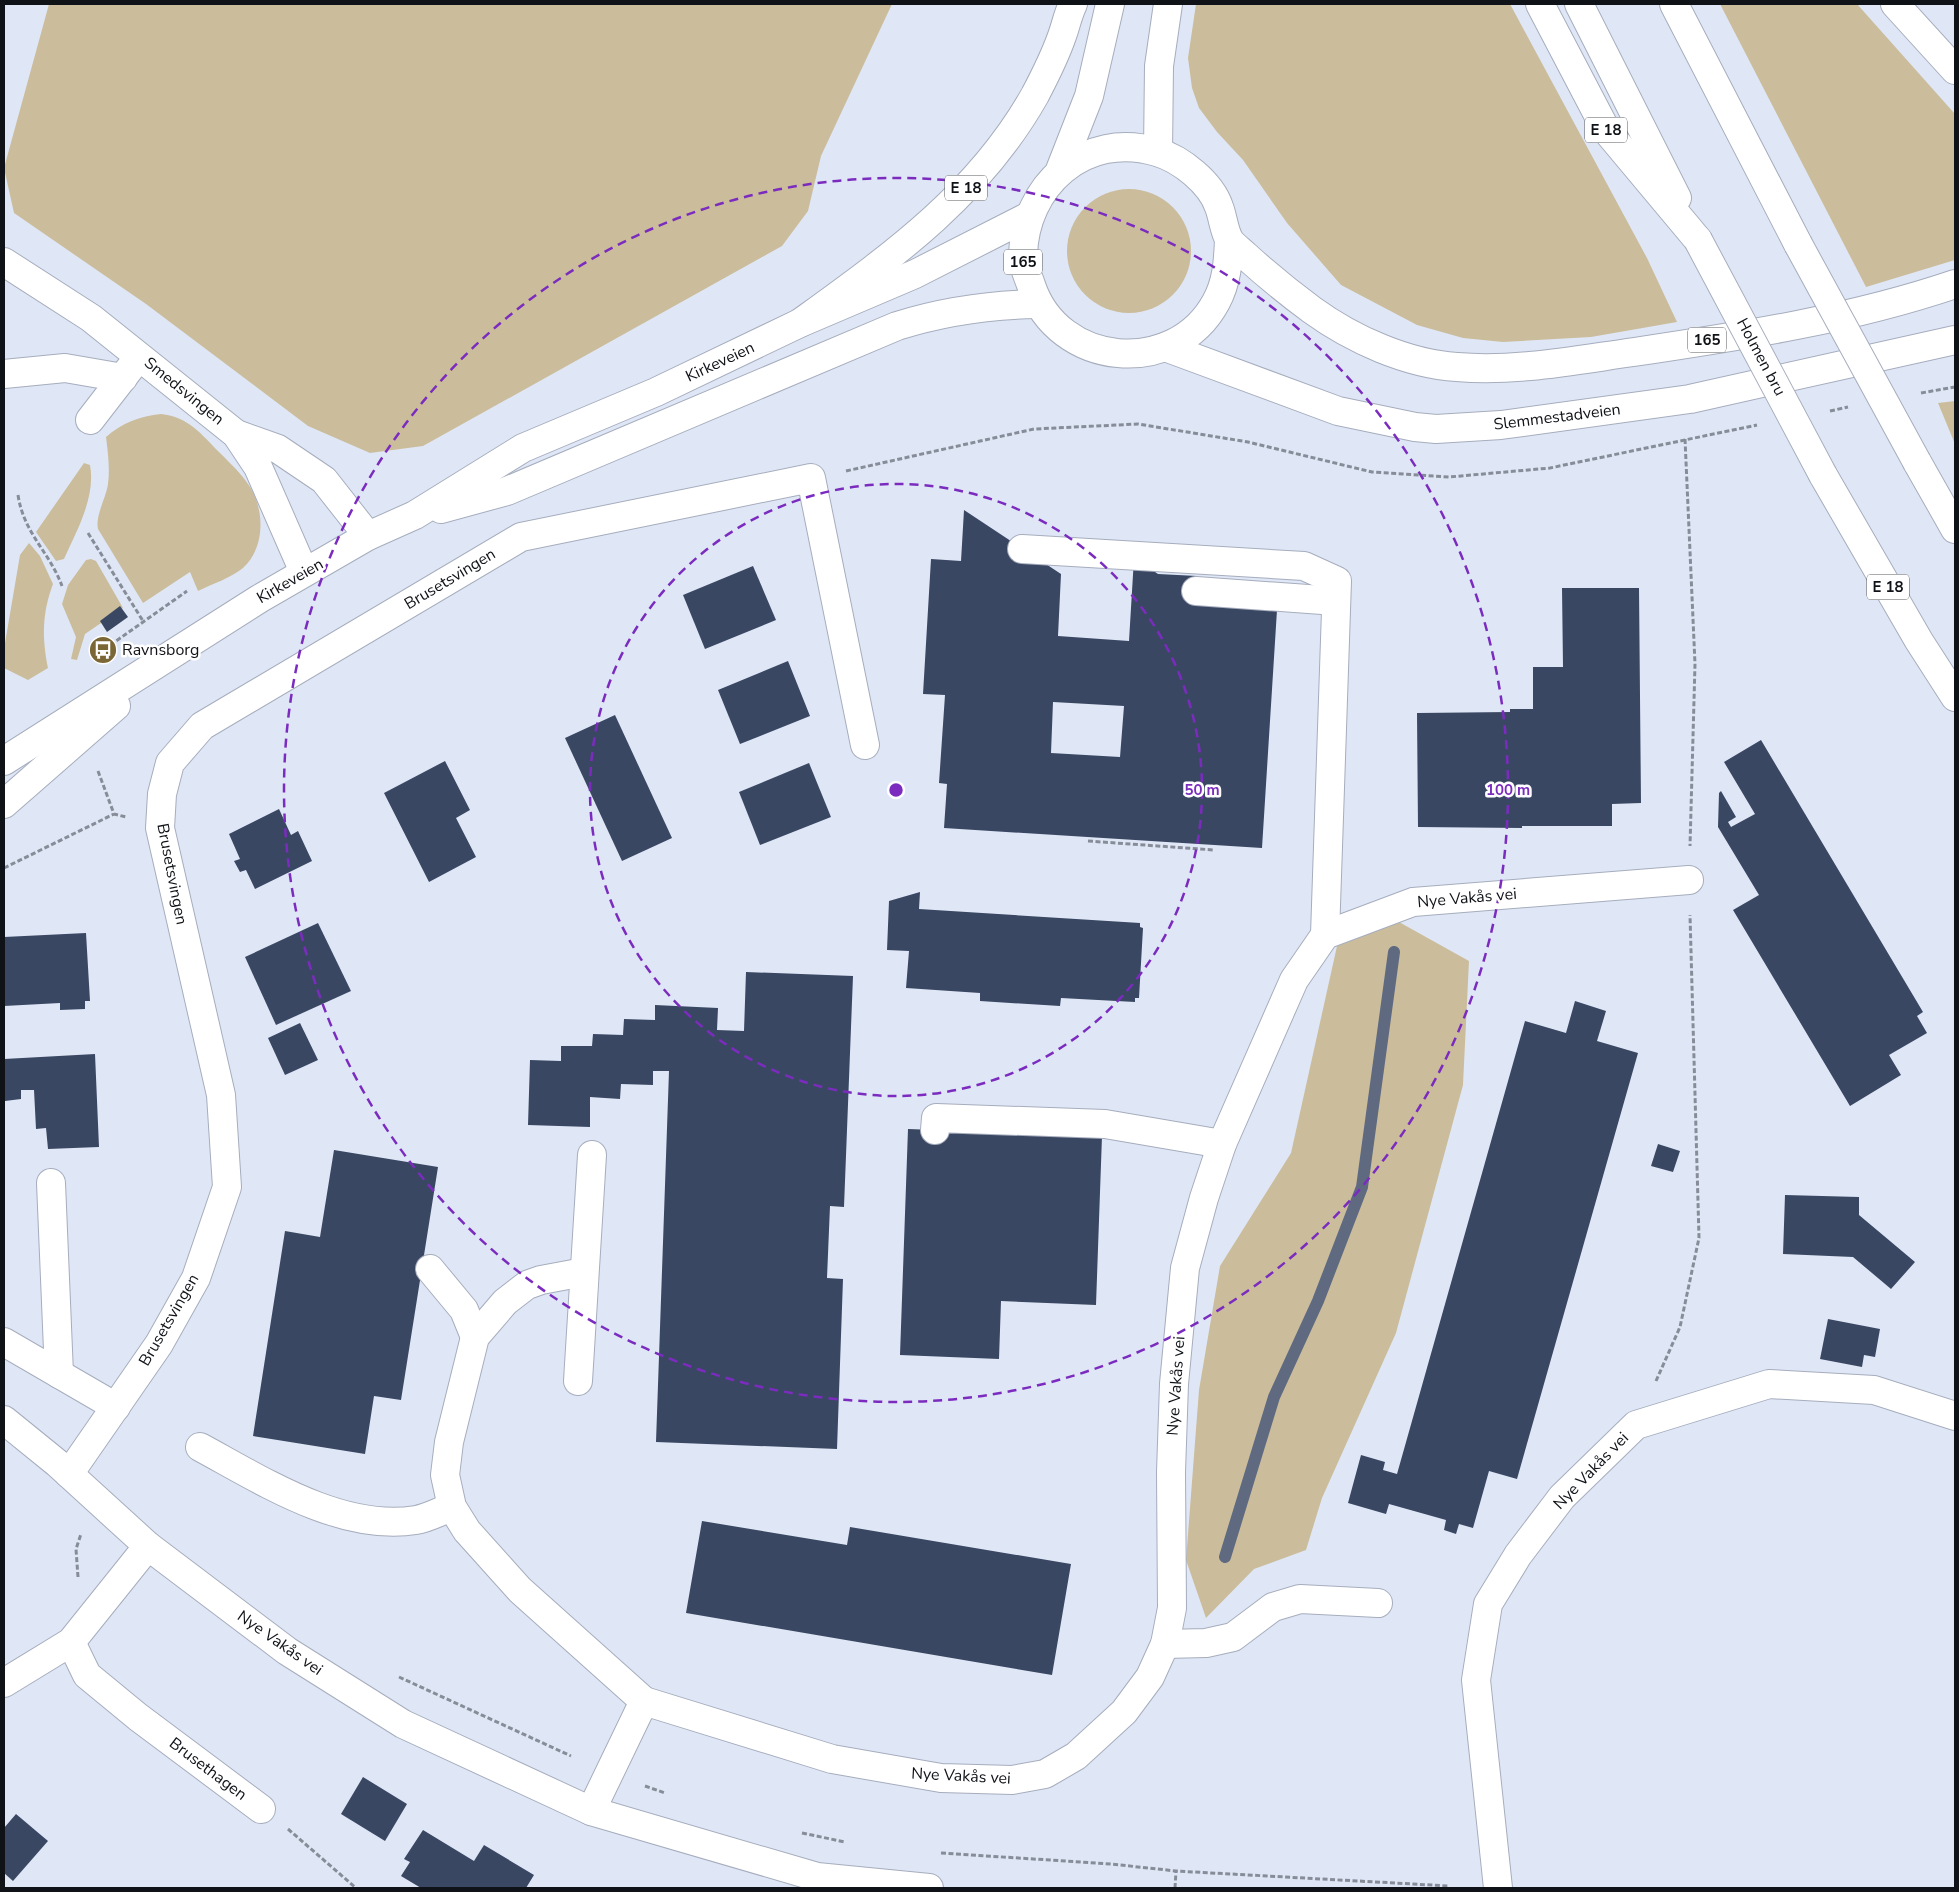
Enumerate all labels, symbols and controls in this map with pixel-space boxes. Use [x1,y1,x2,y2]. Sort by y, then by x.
road number: E 18 [1585,118,1627,142]
road number: E 18 [945,176,987,200]
road number: 165 [1004,250,1042,274]
street label: Holmen bru [1731,314,1791,400]
road number: 165 [1688,328,1726,352]
street label: Kirkeveien [682,336,758,388]
street label: Smedsvingen [139,352,229,430]
street label: Slemmestadveien [1492,398,1622,436]
street label: Brusetsvingen [400,543,500,615]
street label: Kirkeveien [253,553,327,609]
road number: E 18 [1867,574,1909,600]
bus stop icon: Ravnsborg [88,635,118,665]
place label: Ravnsborg [122,639,199,661]
text: 50 m [1184,780,1220,800]
text: 100 m [1486,780,1530,800]
centre of rings [887,781,905,799]
street label: Brusetsvingen [151,821,193,927]
street label: Nye Vakås vei [1416,883,1518,913]
street label: Brusetsvingen [134,1270,204,1370]
street label: Nye Vakås vei [1162,1335,1190,1437]
street label: Nye Vakås vei [1548,1427,1634,1515]
street label: Nye Vakås vei [233,1605,327,1681]
street label: Brusethagen [165,1733,251,1805]
street label: Nye Vakås vei [911,1762,1011,1790]

